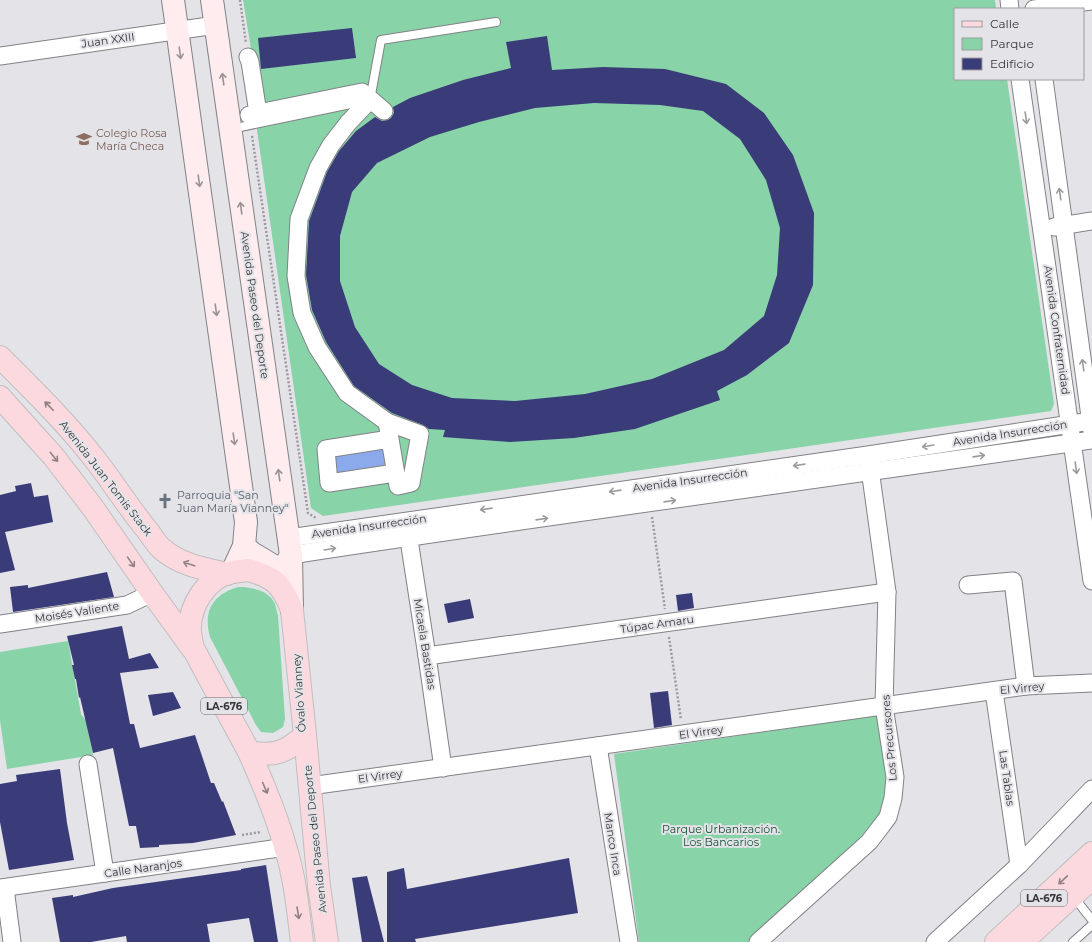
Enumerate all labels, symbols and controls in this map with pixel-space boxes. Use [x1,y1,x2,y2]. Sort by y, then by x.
legend [954,8,1084,80]
text: Calle [990,16,1019,31]
street label: Juan XXIII [79,29,136,51]
text: Parque [990,36,1034,51]
one-way arrow [176,46,184,59]
text: Edificio [990,56,1034,71]
one-way arrow [219,73,227,86]
one-way arrow [1022,111,1030,124]
place label: Colegio Rosa María Checa [96,126,167,153]
school or university icon: Colegio Rosa María Checa [75,130,93,148]
one-way arrow [195,174,203,187]
one-way arrow [1056,188,1064,201]
one-way arrow [237,202,245,215]
street label: Avenida Paseo del Deporte [238,230,272,380]
street label: Avenida Confraternidad [1041,264,1073,396]
one-way arrow [213,303,220,316]
one-way arrow [1079,359,1087,372]
one-way arrow [44,401,54,411]
street label: Avenida Juan Tomis Stack [57,417,156,539]
street label: Avenida Insurrección [952,417,1068,449]
one-way arrow [230,432,238,445]
one-way arrow [922,442,935,450]
one-way arrow [49,452,58,463]
one-way arrow [972,452,985,460]
one-way arrow [793,461,806,469]
one-way arrow [1072,461,1080,474]
street label: Avenida Insurrección [632,465,748,495]
one-way arrow [275,469,283,482]
one-way arrow [609,487,622,495]
place label: Parroquia "San Juan María Vianney" [176,488,289,515]
church icon: Parroquia "San Juan María Vianney" [156,492,174,510]
one-way arrow [664,497,677,504]
one-way arrow [480,505,493,513]
street label: Avenida Insurrección [311,511,427,541]
one-way arrow [535,515,548,523]
one-way arrow [323,545,336,553]
one-way arrow [127,556,135,567]
one-way arrow [183,560,196,567]
street label: Micaela Bastidas [411,597,439,691]
street label: Moisés Valiente [34,598,120,626]
street label: Túpac Amaru [619,612,695,636]
street label: Óvalo Vianney [289,653,309,733]
street label: El Virrey [999,679,1045,697]
street label: Los Precursores [878,694,900,782]
road number: LA-676 [201,698,247,714]
street label: El Virrey [678,722,724,742]
street label: Las Tablas [996,749,1018,807]
street label: Avenida Paseo del Deporte [300,764,330,914]
street label: El Virrey [357,766,403,786]
one-way arrow [261,781,269,793]
street label: Manco Inca [601,811,625,877]
park label: Parque Urbanización. Los Bancarios [662,822,780,849]
street label: Calle Naranjos [103,856,183,880]
one-way arrow [1058,875,1069,884]
road number: LA-676 [1021,890,1067,906]
one-way arrow [294,906,302,919]

